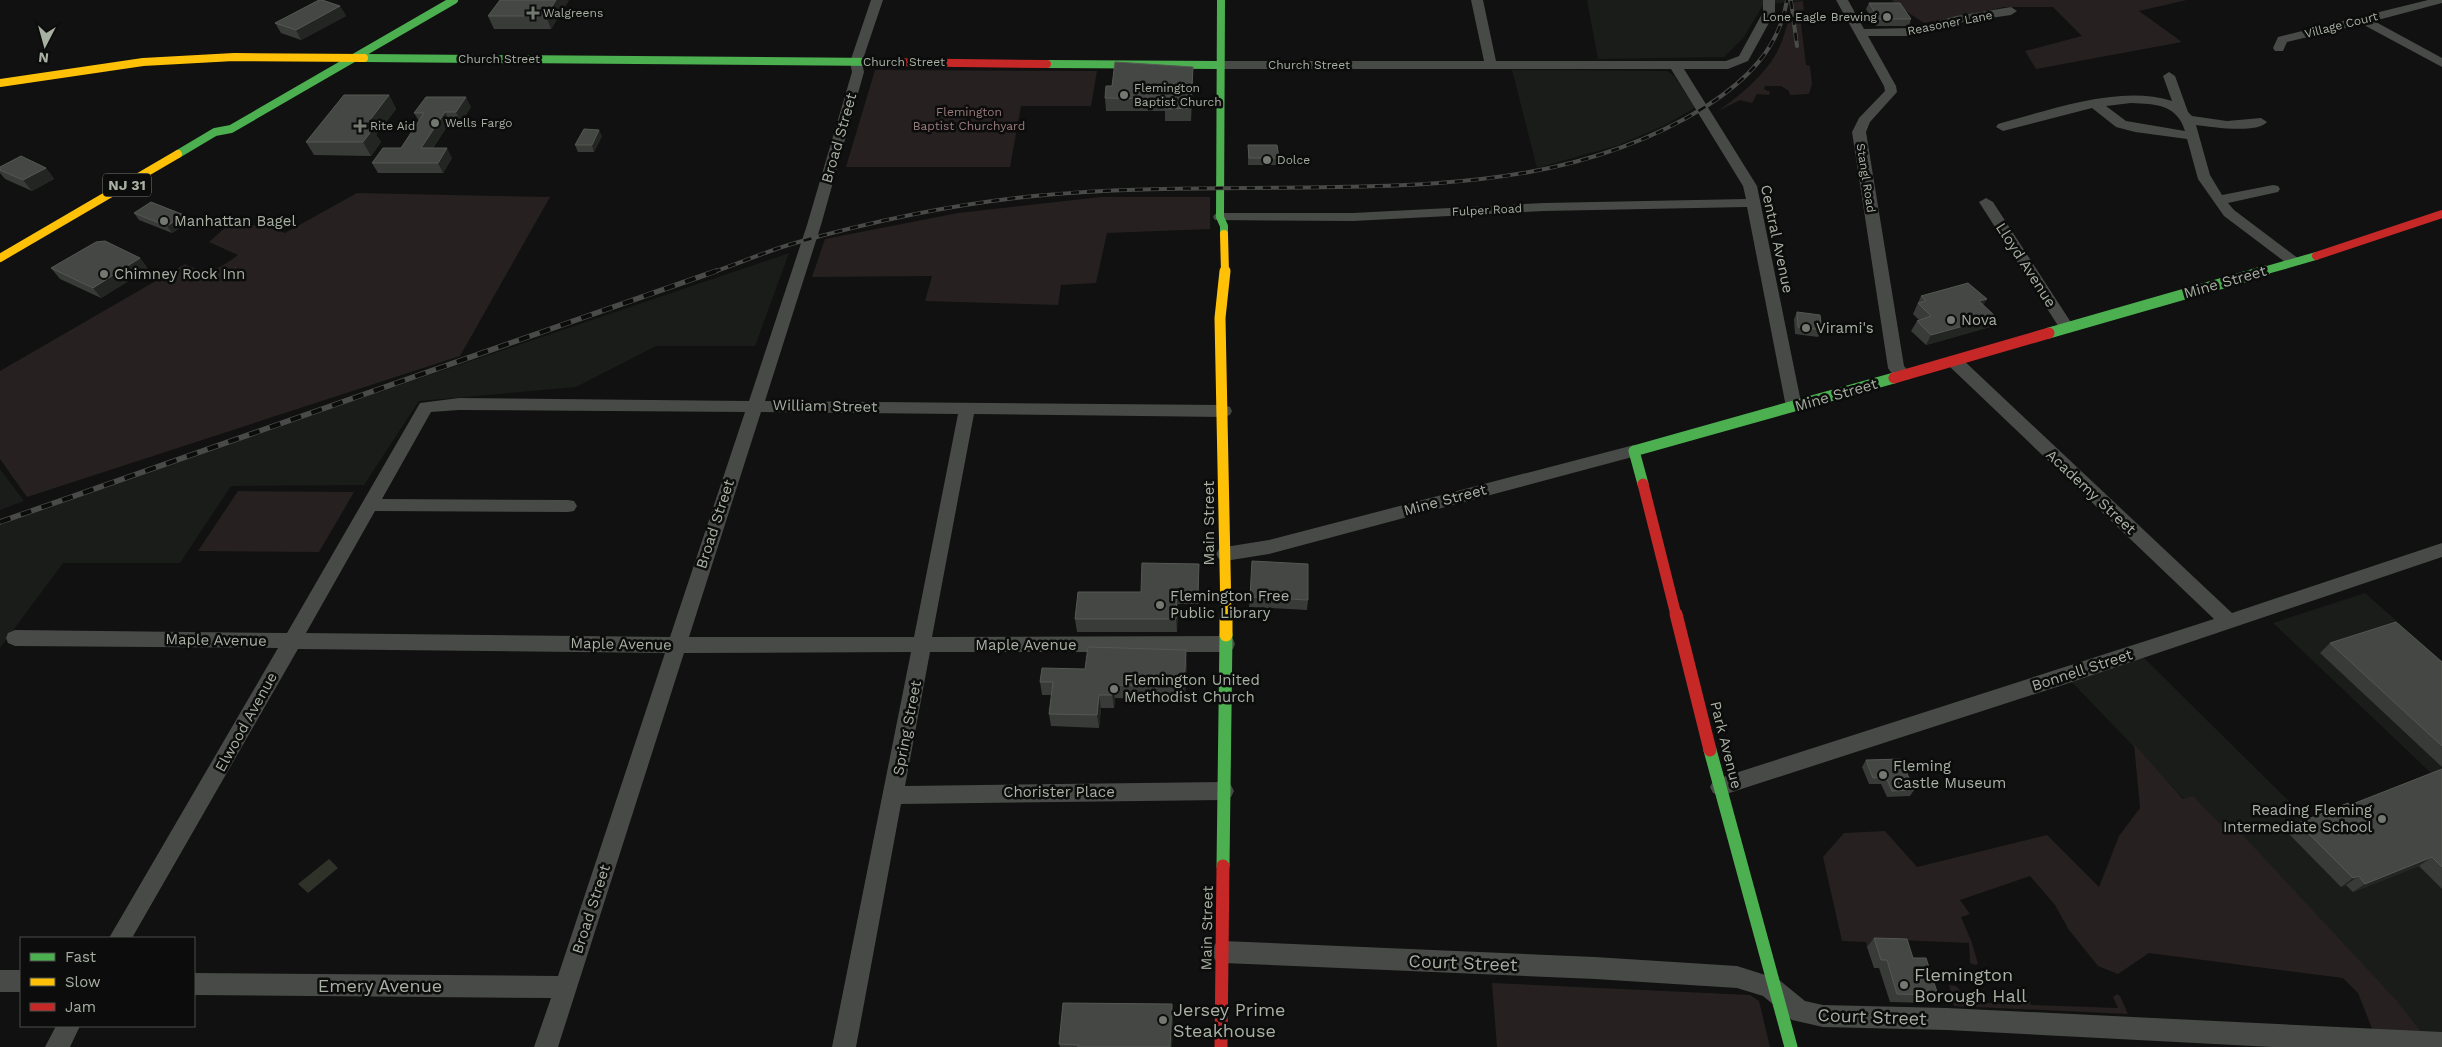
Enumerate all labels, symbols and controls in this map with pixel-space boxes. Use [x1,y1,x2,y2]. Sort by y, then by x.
place label: Walgreens [543,6,603,20]
marker: Walgreens [527,7,539,19]
street label: Reasoner Lane [1906,8,1994,38]
street label: Village Court [2303,9,2379,41]
place label: Lone Eagle Brewing [1762,10,1878,24]
marker: Lone Eagle Brewing [1881,11,1893,23]
north arrow [20,20,70,70]
text: N [38,49,50,66]
street label: Church Street [458,52,540,66]
street label: Church Street [863,55,945,69]
street label: Church Street [1268,58,1350,72]
place label: Flemington Baptist Church [1134,81,1222,109]
marker: Flemington Baptist Church [1118,89,1130,101]
street label: Broad Street [818,90,861,185]
park label: Flemington Baptist Churchyard [913,105,1025,133]
place label: Wells Fargo [445,116,513,130]
marker: Wells Fargo [429,117,441,129]
place label: Rite Aid [370,119,415,133]
marker: Rite Aid [354,120,366,132]
street label: Stangl Road [1854,142,1878,214]
place label: Dolce [1277,153,1310,167]
marker: Dolce [1261,154,1273,166]
road number: NJ 31 [103,174,151,196]
street label: Central Avenue [1757,183,1797,295]
street label: Fulper Road [1452,201,1522,219]
place label: Manhattan Bagel [174,212,296,230]
marker: Manhattan Bagel [158,215,170,227]
street label: Lloyd Avenue [1992,219,2060,311]
street label: Mine Street [2182,261,2269,302]
place label: Chimney Rock Inn [114,265,245,283]
marker: Chimney Rock Inn [98,268,110,280]
place label: Nova [1961,311,1997,329]
marker: Nova [1945,314,1957,326]
place label: Virami's [1816,319,1874,337]
marker: Virami's [1800,322,1812,334]
street label: Mine Street [1793,374,1880,415]
street label: William Street [773,396,878,416]
street label: Academy Street [2042,446,2140,539]
street label: Broad Street [692,476,738,571]
street label: Main Street [1200,480,1218,565]
street label: Mine Street [1402,480,1489,520]
place label: Flemington Free Public Library [1170,587,1289,622]
marker: Flemington Free Public Library [1154,599,1166,611]
street label: Maple Avenue [165,630,267,650]
street label: Maple Avenue [570,634,672,654]
street label: Maple Avenue [975,636,1077,654]
street label: Bonnell Street [2029,645,2135,695]
street label: Elwood Avenue [211,669,281,775]
place label: Flemington United Methodist Church [1124,671,1260,706]
street label: Spring Street [889,678,925,777]
marker: Flemington United Methodist Church [1108,683,1120,695]
street label: Park Avenue [1706,699,1746,791]
place label: Fleming Castle Museum [1893,757,2006,792]
marker: Fleming Castle Museum [1877,769,1889,781]
street label: Chorister Place [1003,783,1115,801]
place label: Reading Fleming Intermediate School [2223,801,2372,836]
marker: Reading Fleming Intermediate School [2376,813,2388,825]
street label: Broad Street [568,861,614,956]
street label: Main Street [1197,885,1217,971]
legend [20,937,195,1027]
text: Fast [65,948,97,966]
street label: Court Street [1408,950,1518,975]
place label: Flemington Borough Hall [1914,964,2027,1006]
text: Slow [65,973,101,991]
street label: Emery Avenue [318,975,442,996]
marker: Flemington Borough Hall [1898,979,1910,991]
text: Jam [65,998,96,1016]
place label: Jersey Prime Steakhouse [1173,999,1285,1041]
street label: Court Street [1817,1004,1927,1029]
marker: Jersey Prime Steakhouse [1157,1014,1169,1026]

